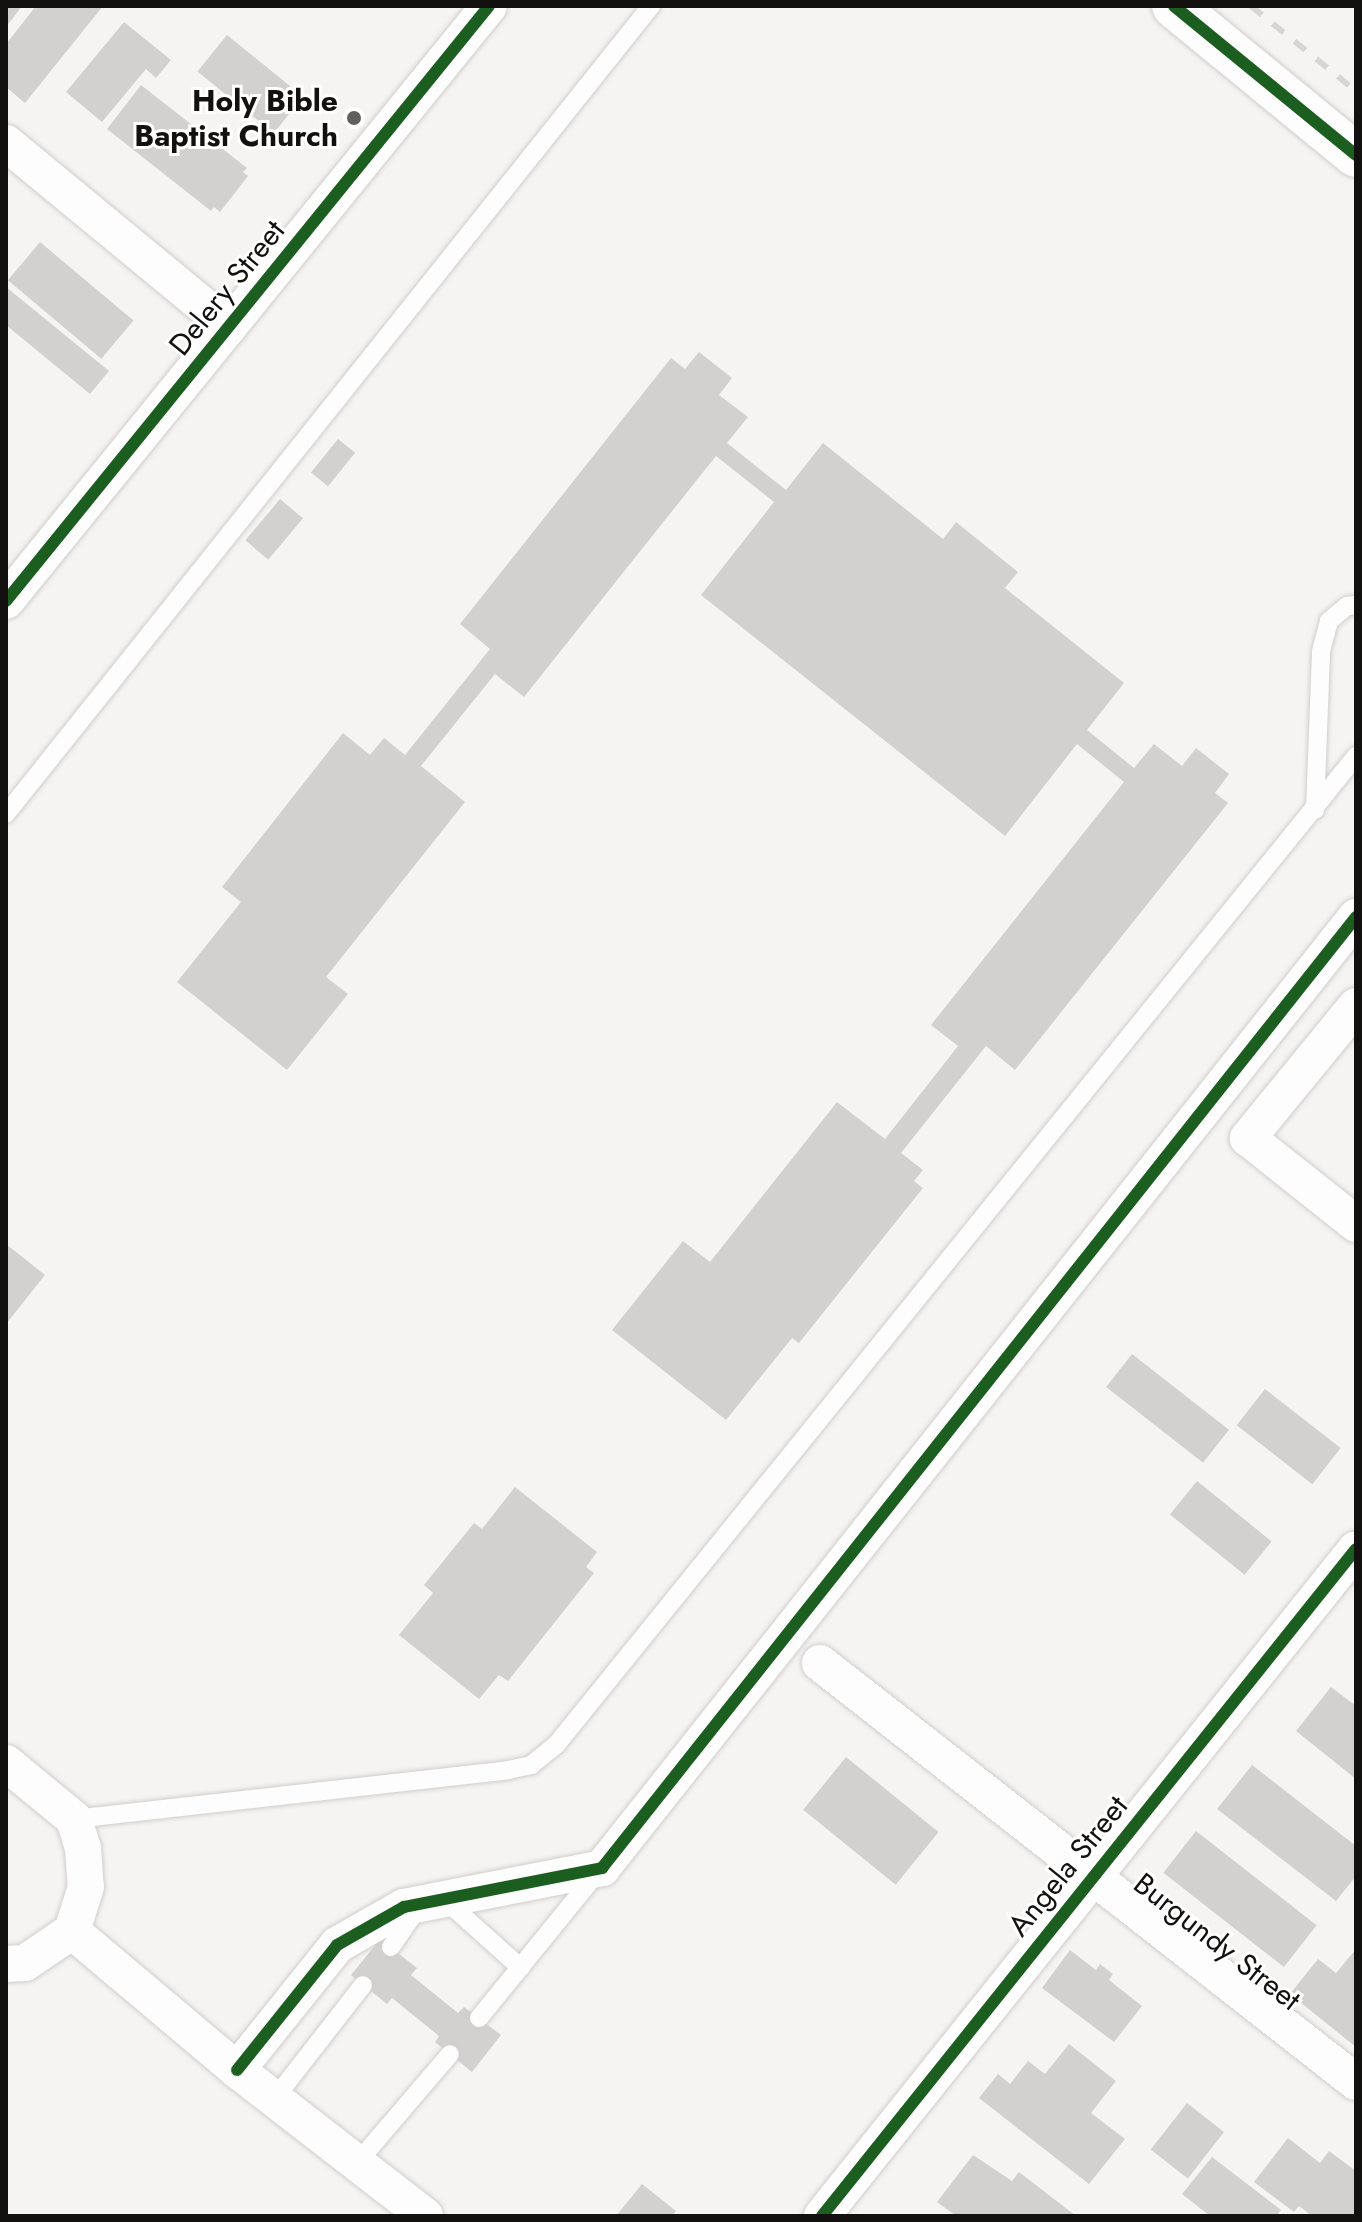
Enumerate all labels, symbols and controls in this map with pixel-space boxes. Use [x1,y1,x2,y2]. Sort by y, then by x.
place label: Holy Bible Baptist Church [134,83,338,154]
marker: Holy Bible Baptist Church [345,109,363,127]
street label: Delery Street [162,213,292,363]
street label: Angela Street [1001,1789,1135,1943]
street label: Burgundy Street [1126,1866,1308,2018]

